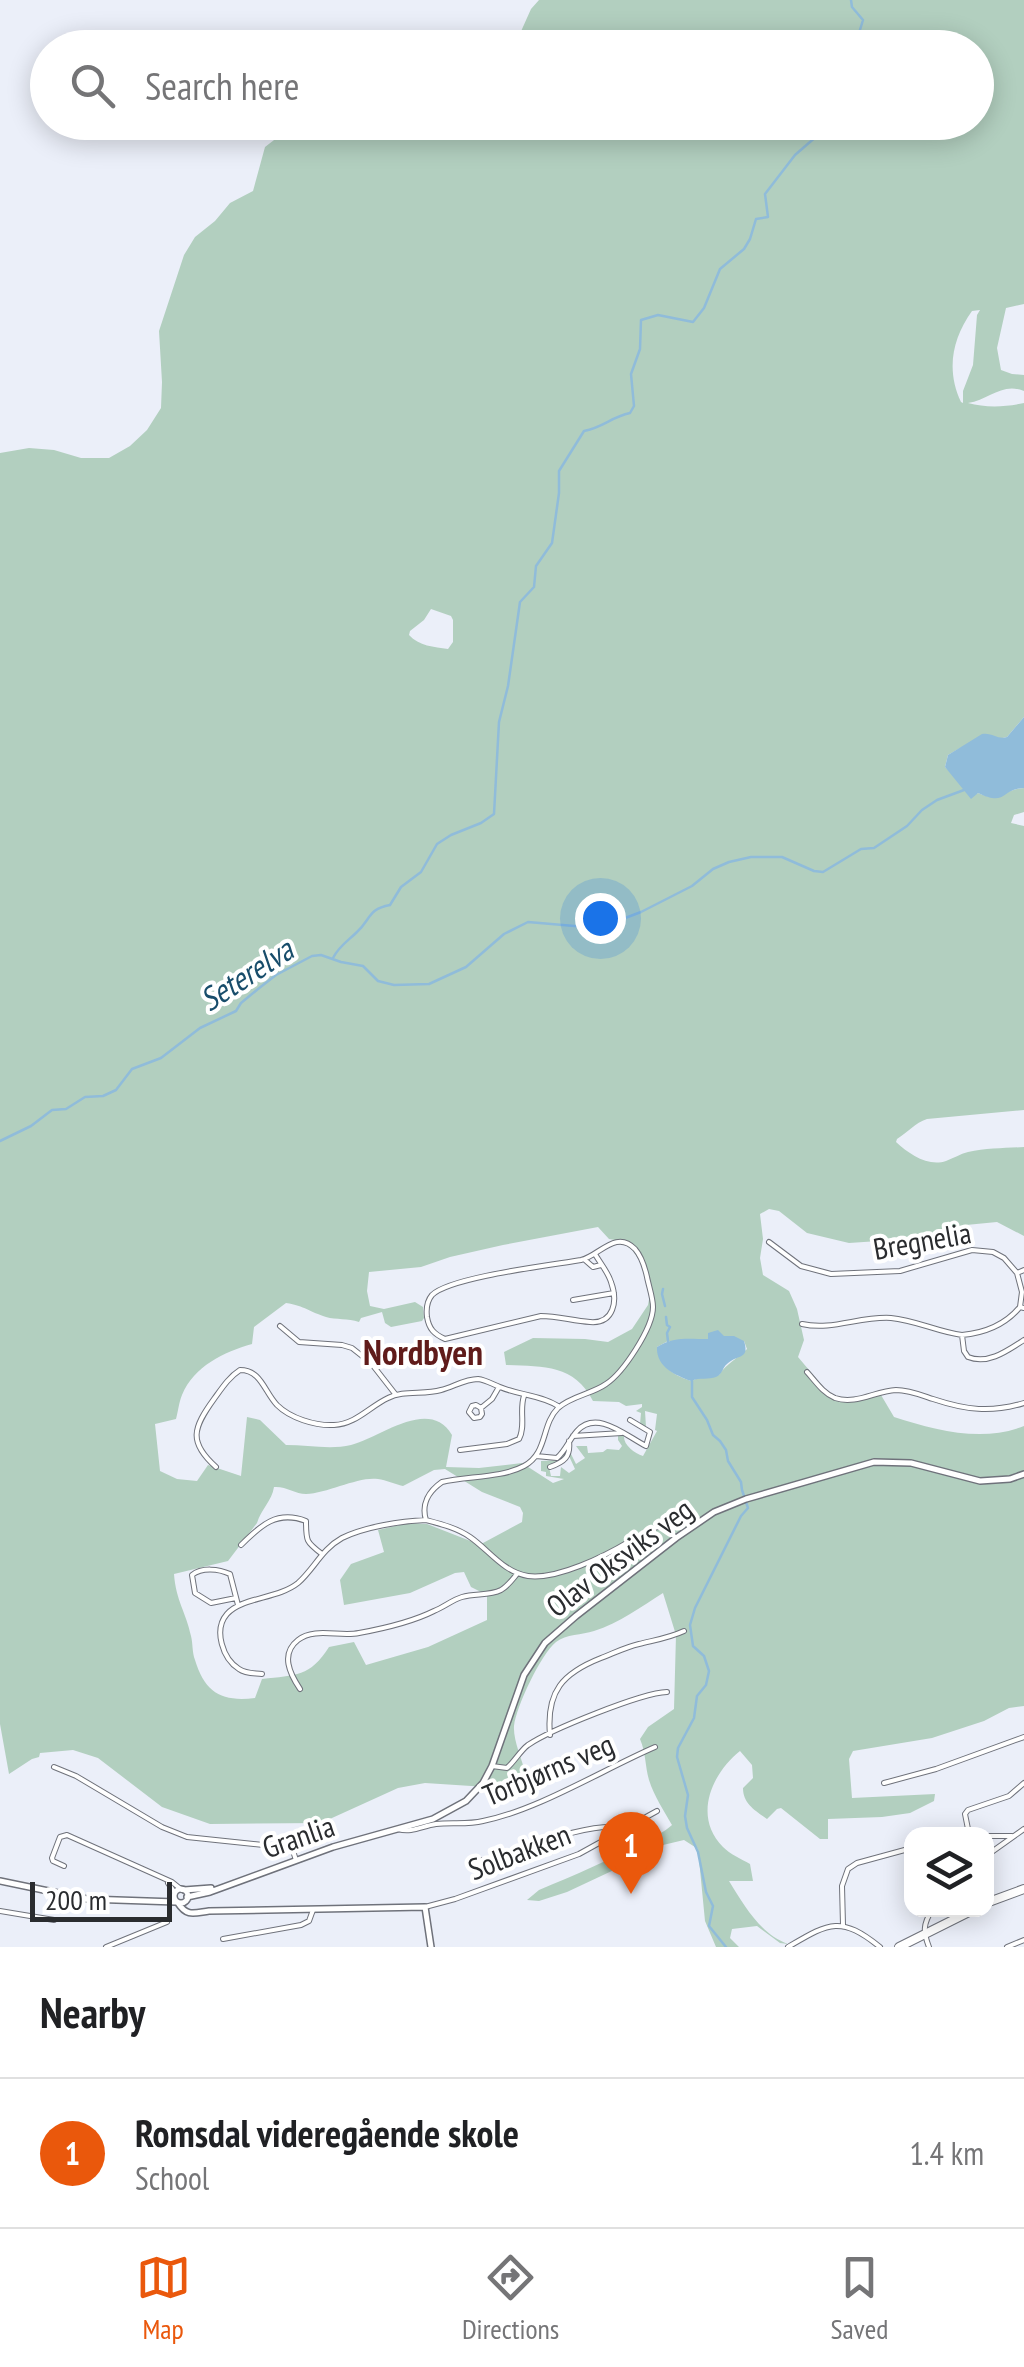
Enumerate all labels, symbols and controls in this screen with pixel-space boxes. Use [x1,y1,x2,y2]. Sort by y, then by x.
search box [30,30,994,140]
icon: search [65,58,120,113]
text: Search here [145,61,299,110]
your location [575,893,626,944]
water label: Seterelva [191,927,303,1020]
street label: Bregnelia [870,1212,974,1268]
district label: Nordbyen [363,1329,483,1375]
street label: Olav Oksviks veg [538,1489,700,1625]
street label: Torbjørns veg [477,1724,619,1814]
street label: Granlia [257,1806,339,1866]
pin: 1 [598,1812,664,1894]
street label: Solbakken [462,1814,576,1888]
map controls [904,1827,994,1917]
button: layers [904,1827,994,1917]
scale bar [30,1877,172,1922]
text: 200 m [45,1881,107,1918]
text: Nearby [40,1985,145,2040]
text: Romsdal videregående skole [135,2108,519,2157]
text: 1 [65,2132,80,2174]
text: 1.4 km [909,2132,984,2174]
text: School [135,2157,209,2199]
tab: Map [136,2250,191,2347]
tab: Directions [462,2250,559,2347]
tab: Saved [831,2250,888,2347]

